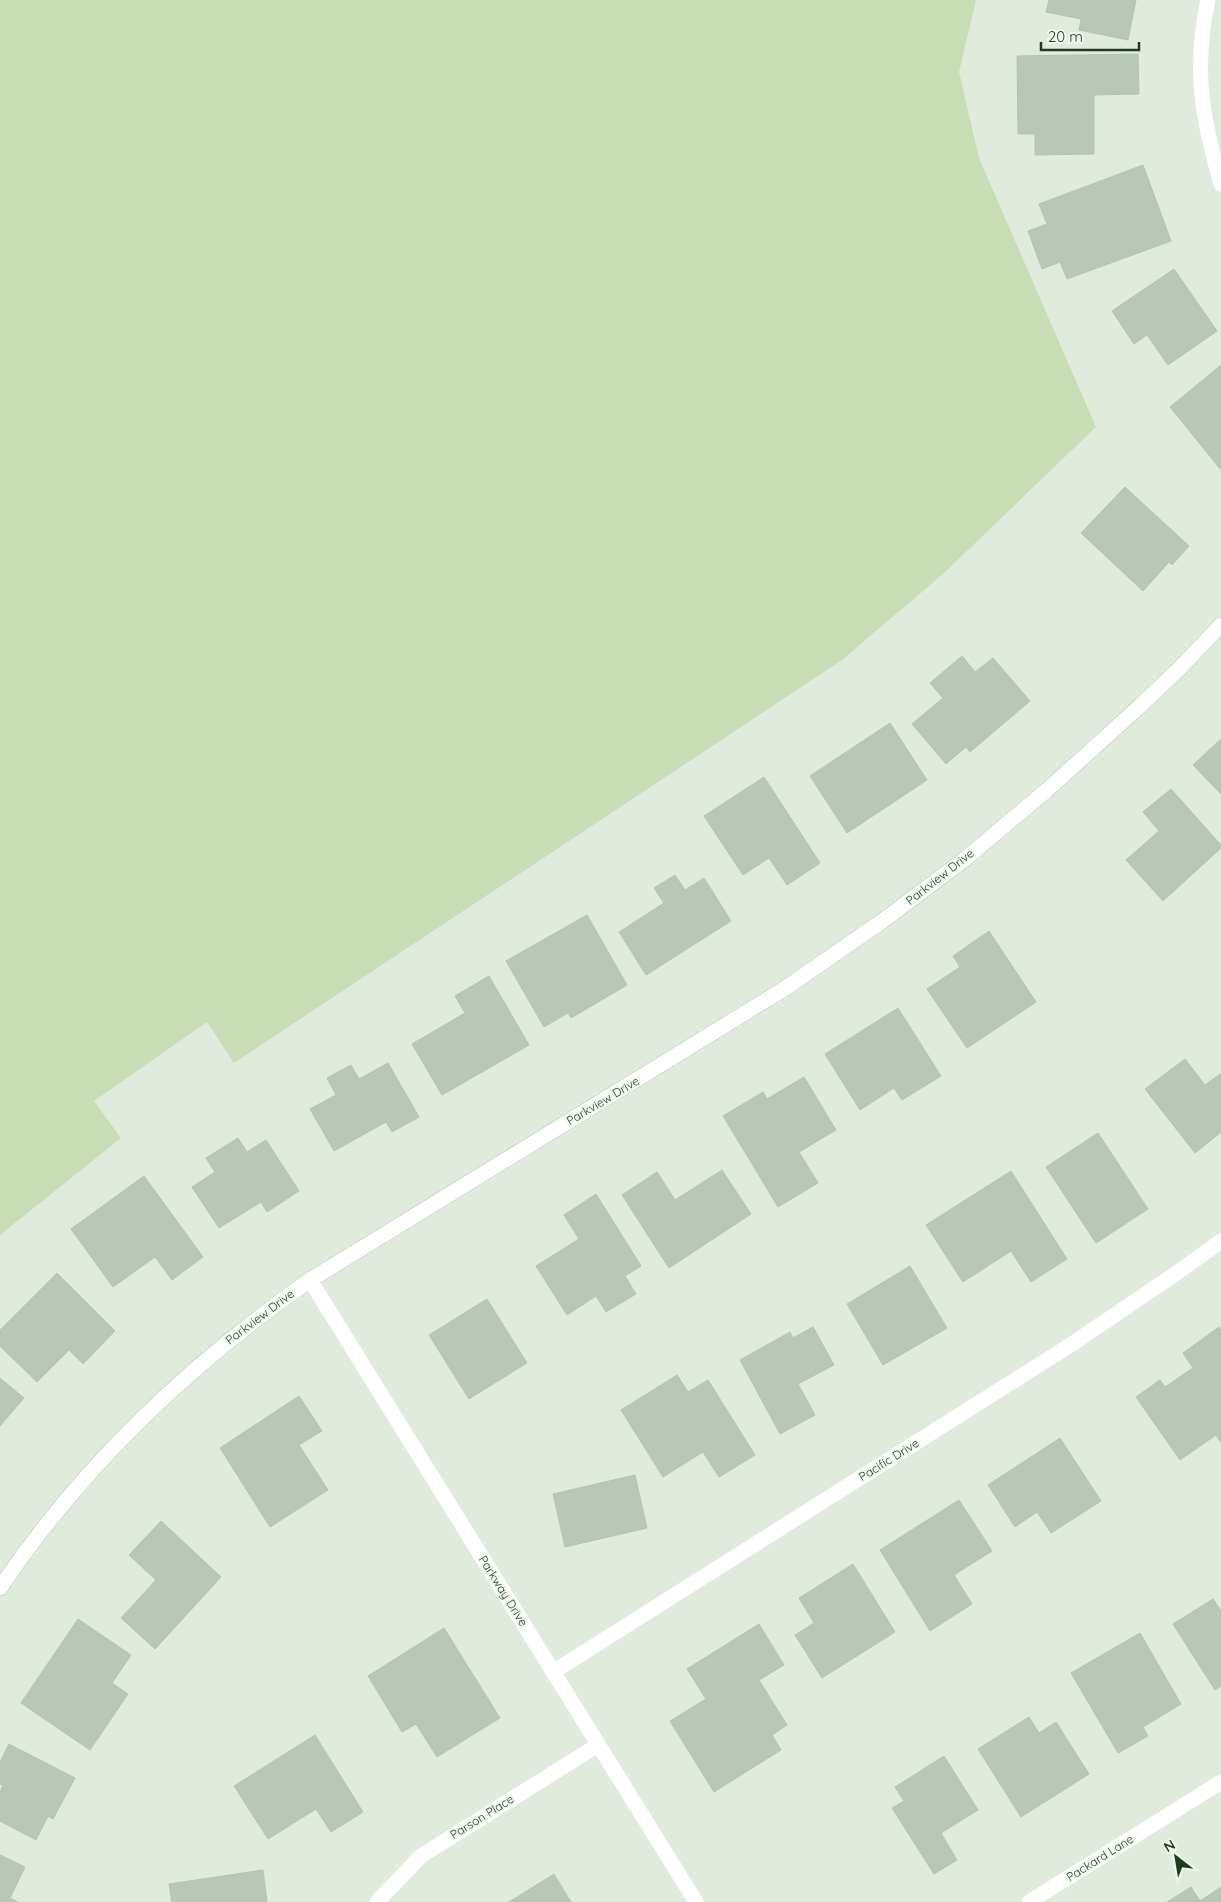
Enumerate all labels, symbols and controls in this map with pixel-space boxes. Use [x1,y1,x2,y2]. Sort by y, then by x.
scale bar [1041,20,1138,52]
text: 20 m [1048,27,1083,46]
street label: Parkview Drive [903,845,977,908]
street label: Parkview Drive [564,1073,642,1128]
street label: Parkview Drive [222,1286,297,1347]
street label: Pacific Drive [856,1435,922,1484]
street label: Parkway Drive [476,1553,531,1629]
street label: Parson Place [447,1791,517,1842]
street label: Packard Lane [1063,1831,1136,1884]
north arrow [1151,1832,1201,1882]
text: N [1160,1835,1178,1856]

